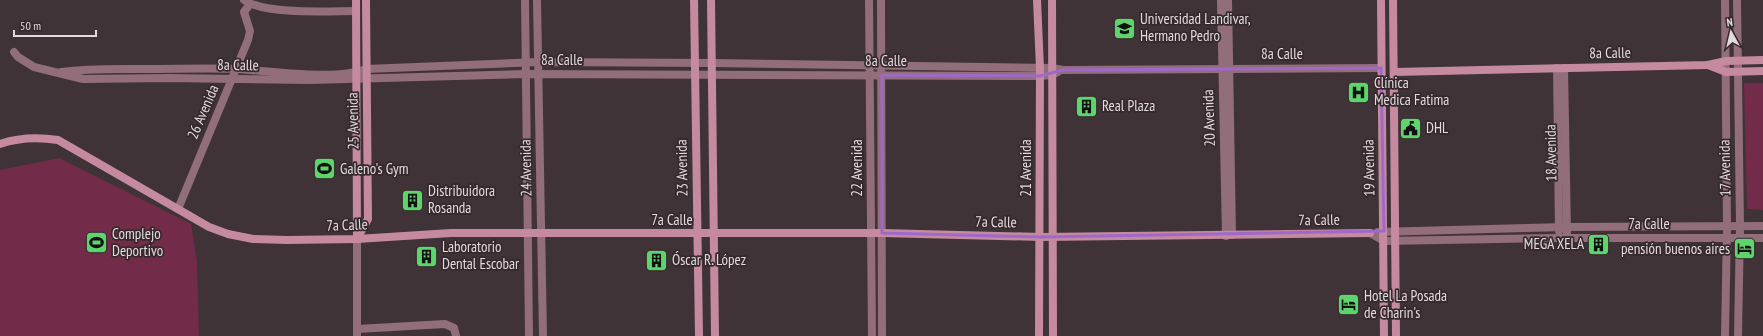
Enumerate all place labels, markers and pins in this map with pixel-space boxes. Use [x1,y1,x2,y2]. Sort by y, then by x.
place label: Universidad Landivar, Hermano Pedro [1140,9,1251,45]
school or university icon: Universidad Landivar, Hermano Pedro [1111,15,1137,41]
place label: Clínica Medica Fatima [1374,73,1449,109]
hospital icon: Clínica Medica Fatima [1346,79,1372,105]
building icon: Real Plaza [1074,93,1100,119]
place label: Real Plaza [1102,96,1155,115]
public building icon: DHL [1398,115,1424,141]
place label: DHL [1426,118,1449,137]
sports icon: Galeno's Gym [311,156,337,182]
place label: Galeno's Gym [340,159,408,178]
place label: Distribuidora Rosanda [428,181,495,217]
building icon: Distribuidora Rosanda [400,187,426,213]
place label: Complejo Deportivo [112,224,163,260]
sports icon: Complejo Deportivo [84,230,110,256]
building icon: MEGA XELA [1586,231,1612,257]
place label: MEGA XELA [1524,234,1585,253]
hotel icon: pensión buenos aires [1732,236,1758,262]
place label: Laboratorio Dental Escobar [442,237,520,273]
place label: pensión buenos aires [1621,239,1730,258]
building icon: Laboratorio Dental Escobar [413,243,439,269]
building icon: Óscar R. López [644,247,670,273]
place label: Óscar R. López [672,250,746,269]
place label: Hotel La Posada de Charin's [1364,286,1447,322]
hotel icon: Hotel La Posada de Charin's [1336,292,1362,318]

